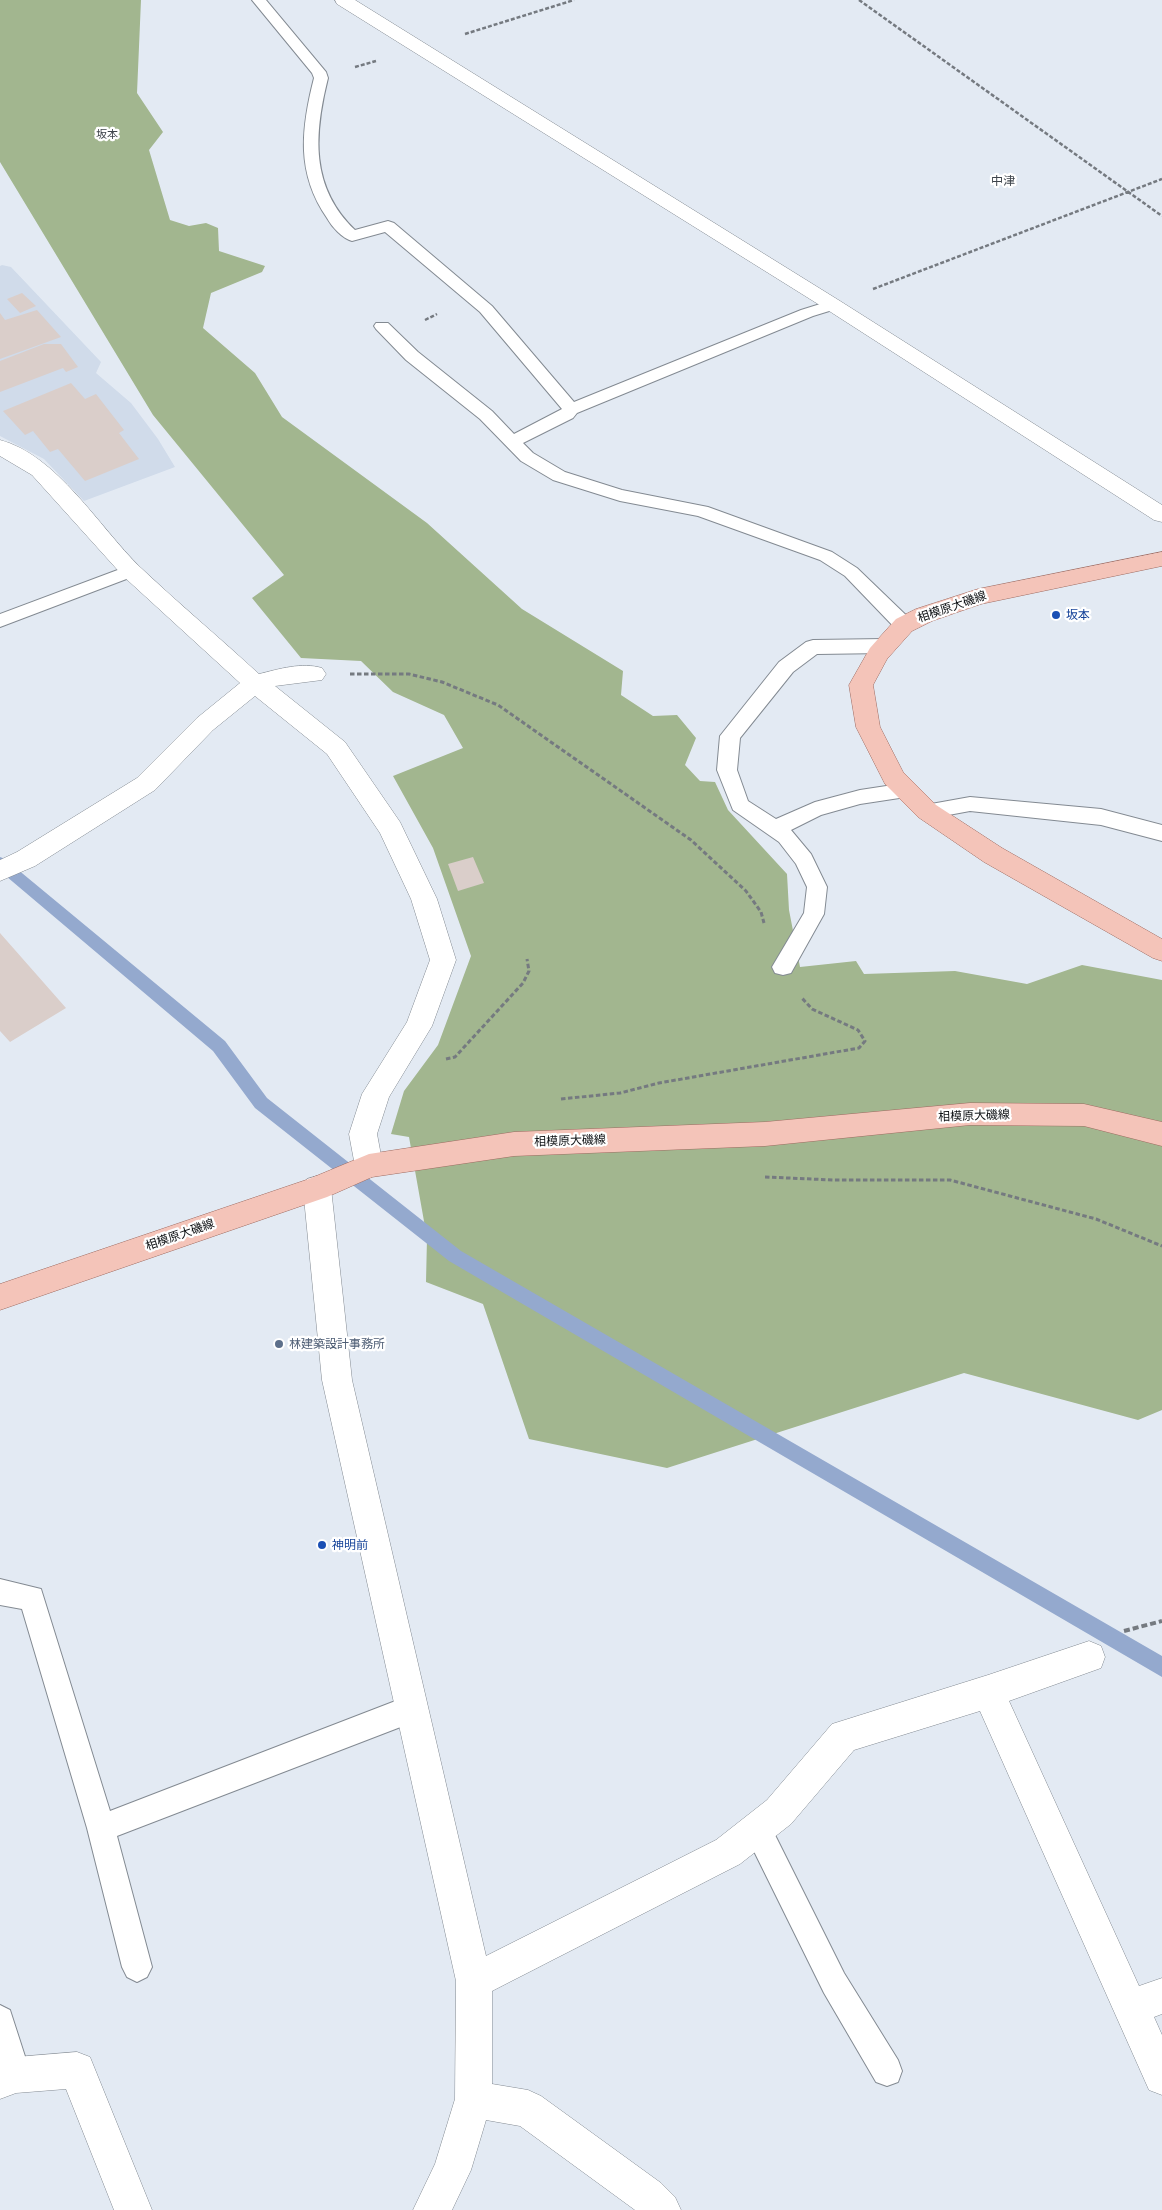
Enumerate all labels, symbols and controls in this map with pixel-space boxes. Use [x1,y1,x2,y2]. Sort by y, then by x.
district label: 坂本 [96,128,118,142]
district label: 中津 [991,174,1015,188]
street label: 相模原大磯線 [916,588,988,626]
place label: 坂本 [1066,608,1090,622]
marker: 坂本 [1050,609,1062,621]
street label: 相模原大磯線 [938,1108,1010,1124]
street label: 相模原大磯線 [534,1133,606,1149]
street label: 相模原大磯線 [144,1216,216,1254]
place label: 林建築設計事務所 [289,1337,385,1351]
marker: 林建築設計事務所 [273,1338,285,1350]
place label: 神明前 [332,1538,368,1552]
marker: 神明前 [316,1539,328,1551]

